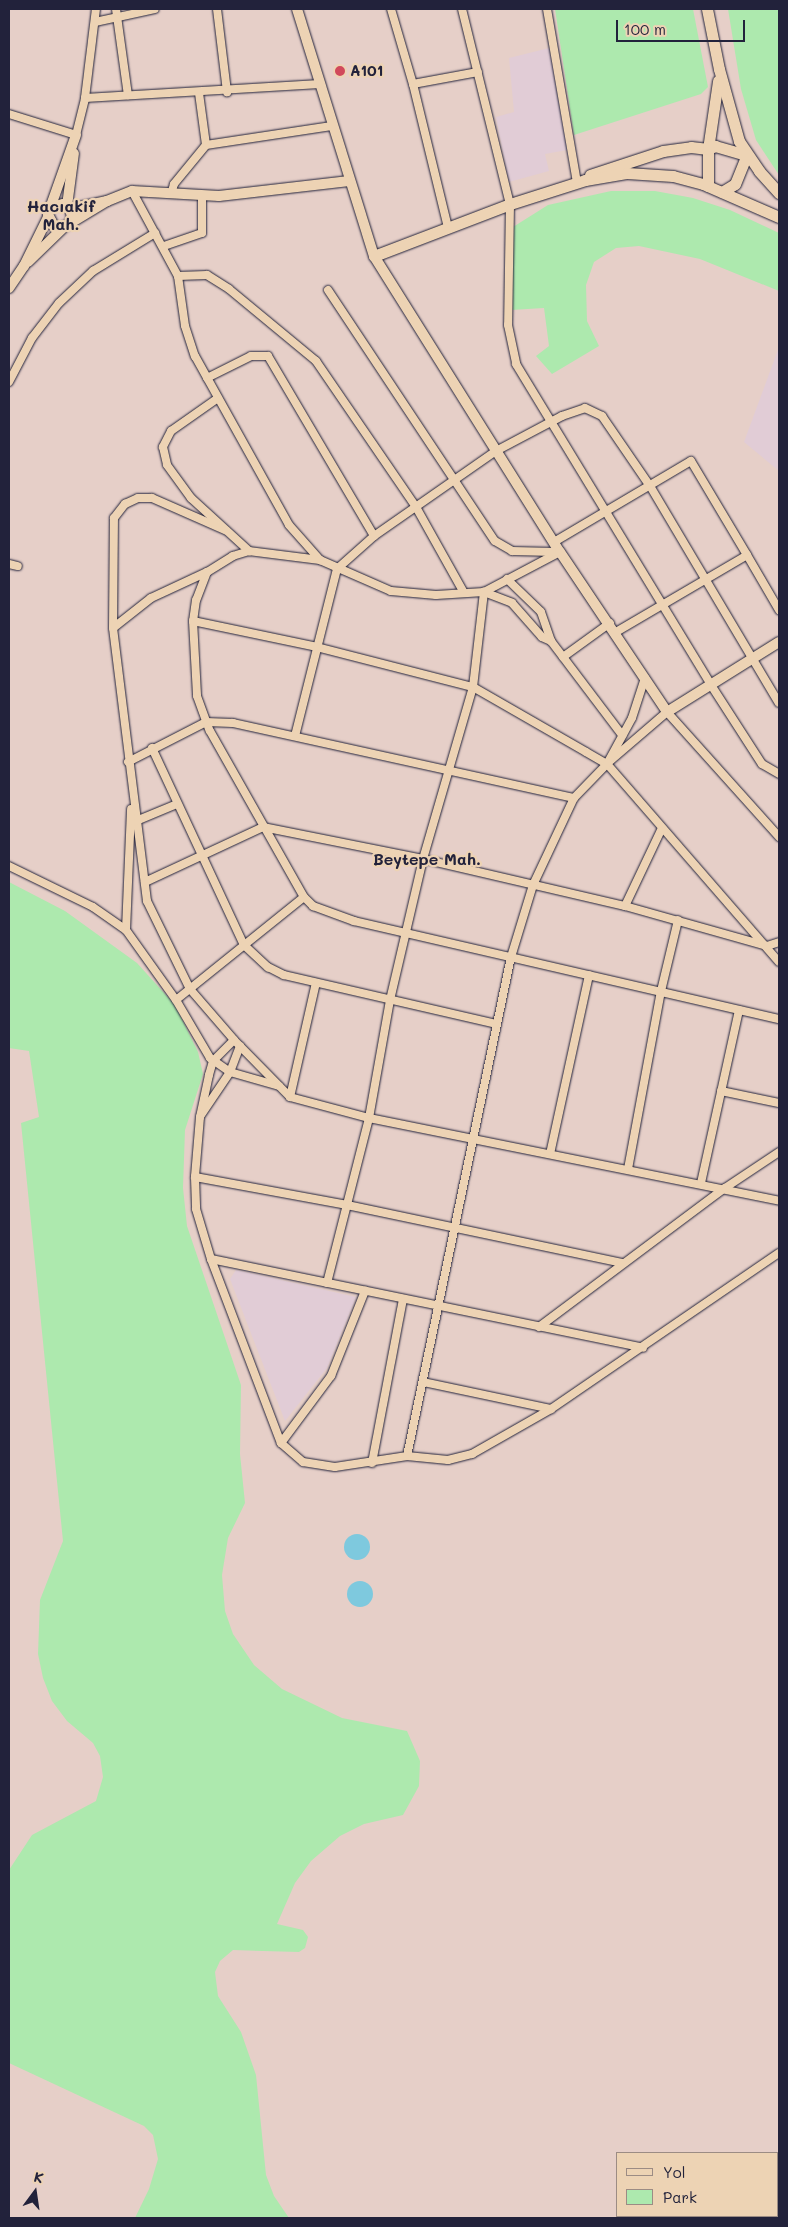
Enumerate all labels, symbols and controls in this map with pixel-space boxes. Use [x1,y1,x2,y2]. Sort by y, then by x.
scale bar [618,10,747,42]
text: 100 m [624,19,666,39]
place label: A101 [350,62,383,80]
marker: A101 [334,65,346,77]
district label: Hacıakif Mah. [27,196,95,234]
district label: Beytepe Mah. [373,849,481,869]
legend [616,2152,778,2217]
text: Yol [663,2162,686,2182]
north arrow [10,2167,60,2217]
text: K [32,2167,46,2187]
text: Park [663,2187,697,2207]

